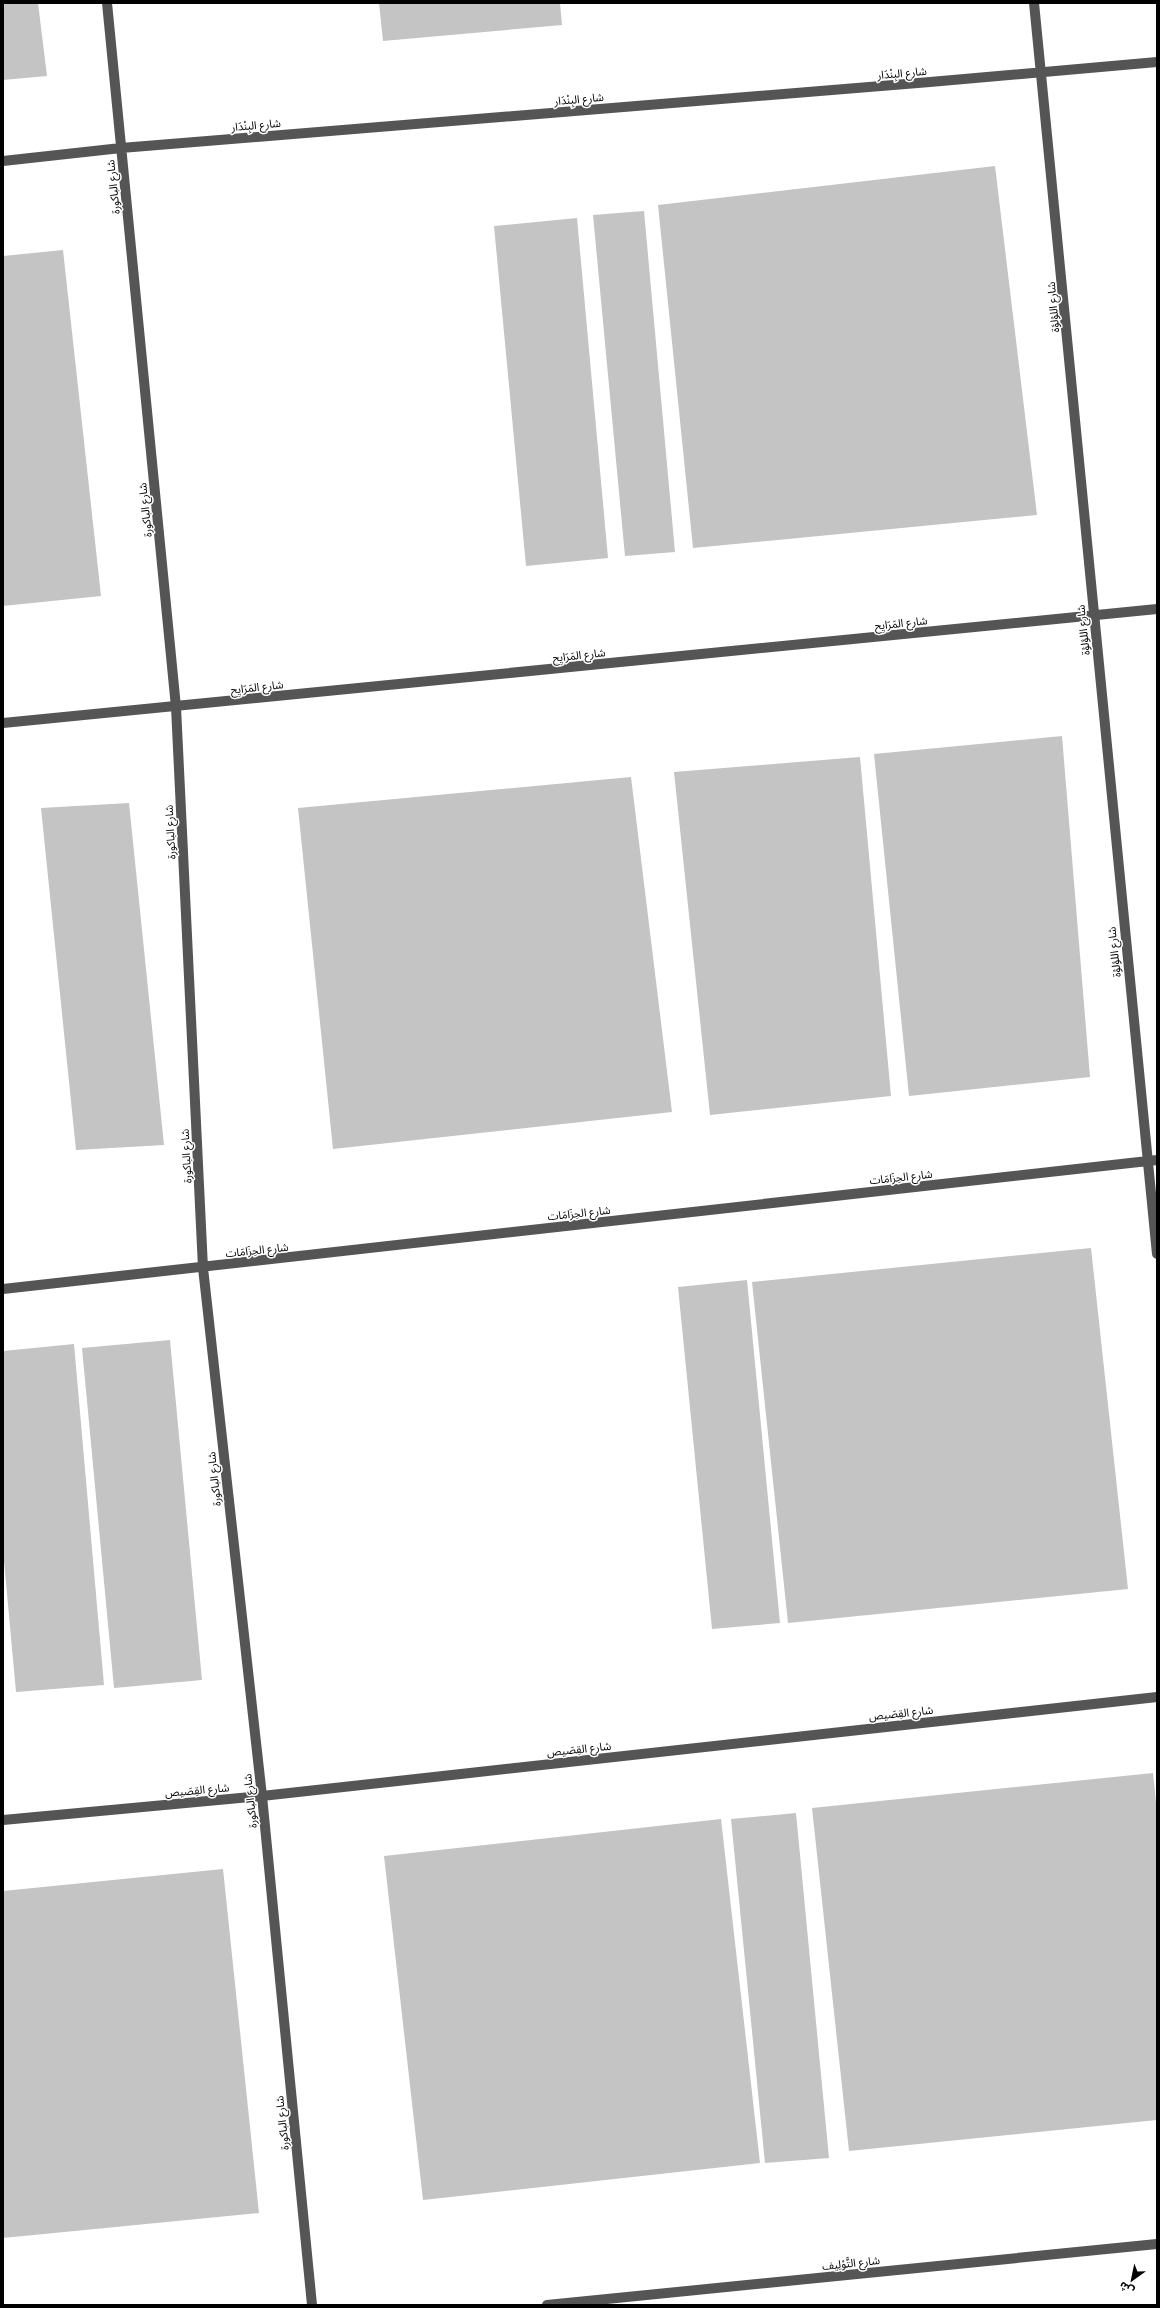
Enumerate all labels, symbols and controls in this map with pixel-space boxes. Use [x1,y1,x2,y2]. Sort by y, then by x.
street label: شارع البِنْدَار [876,64,928,83]
street label: شارع البِنْدَار [553,90,605,109]
street label: شارع البِنْدَار [230,116,282,135]
street label: شارع الباكورة [103,159,124,215]
street label: شارع اللؤلؤة [1044,281,1063,333]
street label: شارع الباكورة [135,482,156,538]
street label: شارع اللؤلؤة [1073,604,1094,656]
street label: شارع المَرَايِح [874,613,929,634]
street label: شارع المَرَايِح [552,645,607,666]
street label: شارع المَرَايِح [230,677,285,698]
street label: شارع الباكورة [162,804,179,860]
street label: شارع اللؤلؤة [1104,926,1125,978]
street label: شارع الباكورة [178,1128,195,1184]
street label: شارع الحِزَامَات [869,1167,934,1188]
street label: شارع الحِزَامَات [547,1203,612,1224]
street label: شارع الحِزَامَات [225,1240,290,1261]
street label: شارع الباكورة [204,1451,225,1507]
street label: شارع القِصَيص [868,1703,934,1724]
street label: شارع القِصَيص [546,1739,612,1760]
street label: شارع الباكورة [240,1773,261,1829]
street label: شارع القِصَيص [164,1780,230,1801]
street label: شارع الباكورة [272,2095,293,2151]
street label: شارع التَّوْلِيف [821,2253,881,2274]
north arrow [1112,2260,1152,2300]
text: ش [1116,2278,1137,2298]

